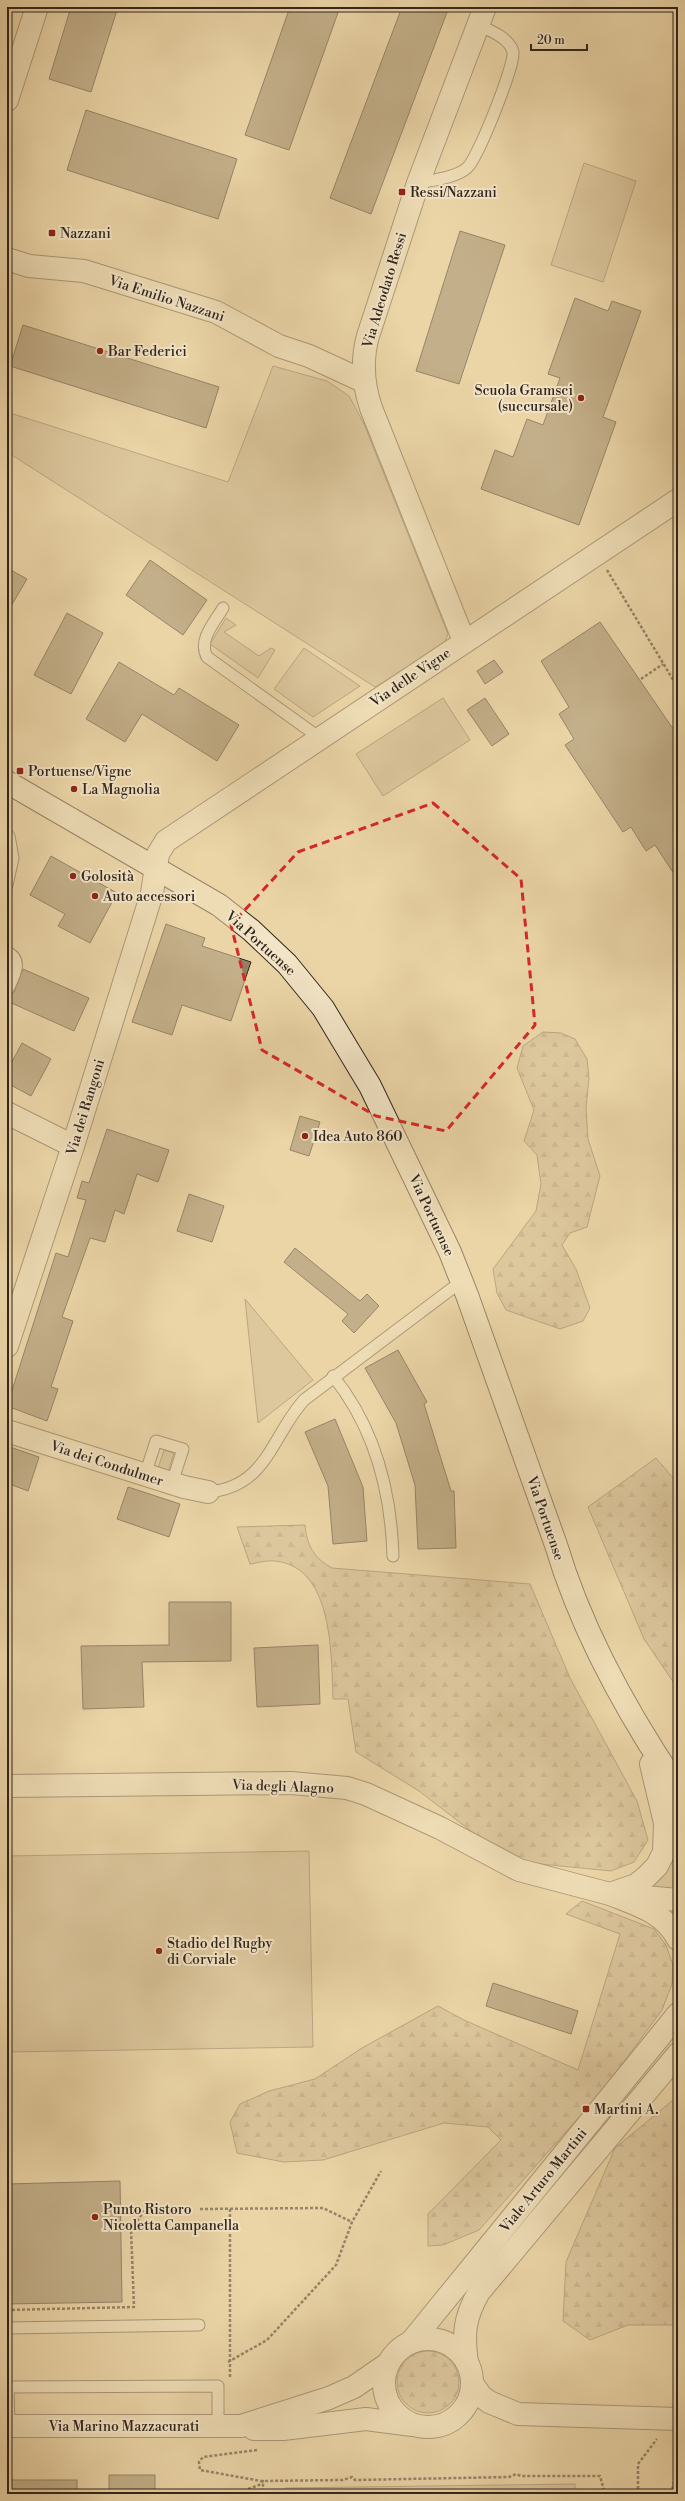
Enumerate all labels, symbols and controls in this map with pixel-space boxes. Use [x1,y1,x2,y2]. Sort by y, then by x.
scale bar [531,26,587,52]
text: 20 m [537,33,565,48]
place label: Ressi/Nazzani [410,184,497,202]
marker: Ressi/Nazzani [397,187,407,197]
place label: Nazzani [60,225,111,243]
marker: Nazzani [47,228,57,238]
street label: Via Adeodato Ressi [358,230,411,351]
street label: Via Emilio Nazzani [106,271,227,326]
place label: Bar Federici [107,343,187,361]
marker: Bar Federici [95,346,105,356]
place label: Scuola Gramsci (succursale) [474,382,573,416]
marker: Scuola Gramsci (succursale) [576,393,586,403]
street label: Via delle Vigne [366,644,454,712]
place label: Portuense/Vigne [28,763,132,781]
marker: Portuense/Vigne [15,766,25,776]
place label: La Magnolia [82,781,161,799]
marker: La Magnolia [69,784,79,794]
place label: Golosità [81,868,135,886]
marker: Golosità [68,871,78,881]
place label: Auto accessori [102,888,196,906]
marker: Auto accessori [90,891,100,901]
street label: Via Portuense [221,907,299,980]
street label: Via dei Rangoni [62,1057,109,1159]
place label: Idea Auto 860 [313,1128,403,1146]
marker: Idea Auto 860 [300,1131,310,1141]
street label: Via Portuense [404,1171,458,1259]
street label: Via dei Condulmer [47,1437,165,1491]
street label: Via Portuense [522,1473,568,1563]
street label: Via degli Alagno [231,1776,334,1798]
place label: Stadio del Rugby di Corviale [167,1935,272,1969]
marker: Stadio del Rugby di Corviale [154,1946,164,1956]
place label: Martini A. [594,2101,658,2119]
marker: Martini A. [581,2104,591,2114]
street label: Viale Arturo Martini [496,2125,592,2237]
place label: Punto Ristoro Nicoletta Campanella [103,2201,240,2235]
marker: Punto Ristoro Nicoletta Campanella [90,2212,100,2222]
street label: Via Marino Mazzacurati [48,2418,200,2436]

